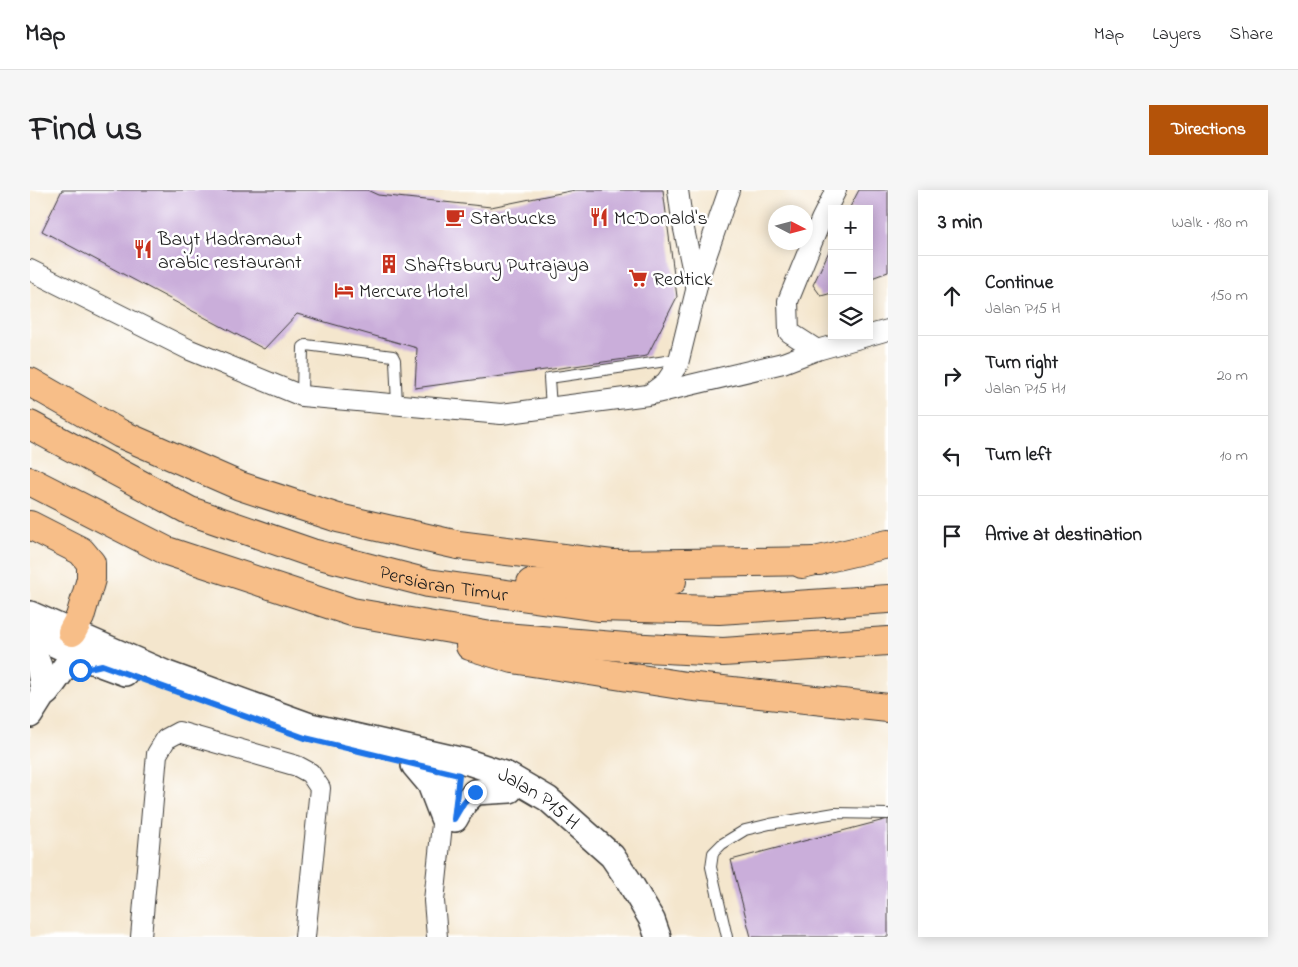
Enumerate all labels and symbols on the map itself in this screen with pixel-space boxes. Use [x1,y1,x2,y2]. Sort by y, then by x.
place label: Starbucks [470,205,556,234]
place label: McDonald's [614,205,708,234]
north arrow [768,205,813,250]
cafe icon: Starbucks [444,206,466,228]
restaurant icon: McDonald's [588,206,610,228]
place label: Bayt Hadramawt arabic restaurant [157,226,302,278]
restaurant icon: Bayt Hadramawt arabic restaurant [132,238,154,260]
place label: Shaftsbury Putrajaya [404,252,589,281]
building icon: Shaftsbury Putrajaya [378,253,400,275]
place label: Redtick [653,266,712,295]
supermarket icon: Redtick [627,267,649,289]
place label: Mercure Hotel [359,278,468,307]
hotel icon: Mercure Hotel [333,279,355,301]
street label: Persiaran Timur [376,559,510,611]
route start [69,659,92,682]
street label: Jalan P15 H [494,761,585,838]
route end [464,781,487,804]

